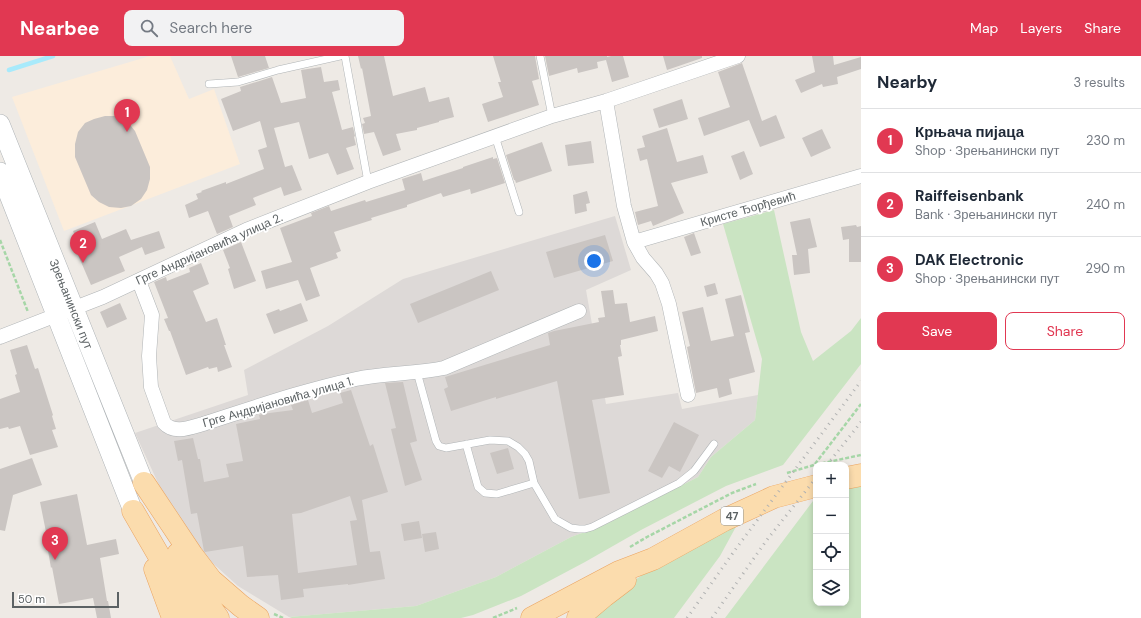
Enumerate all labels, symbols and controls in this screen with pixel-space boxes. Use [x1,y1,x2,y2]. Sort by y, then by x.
search box [124,10,404,46]
text: Nearbee [20,16,100,41]
icon: search [138,17,160,39]
text: Search here [170,18,252,38]
text: Map [970,19,998,37]
text: Layers [1020,19,1062,37]
text: Share [1084,19,1121,37]
text: Nearby [877,71,937,93]
text: 3 results [1073,74,1125,91]
pin: 1 [114,99,140,132]
text: Крњача пијаца [915,122,1024,142]
text: 1 [888,132,892,149]
text: 230 m [1086,132,1125,149]
text: Shop · Зрењанински пут [915,142,1059,159]
text: Raiffeisenbank [915,186,1024,206]
street label: Кристе Ђорђевић [698,188,798,230]
text: 2 [886,196,894,213]
text: 240 m [1086,196,1125,213]
text: Bank · Зрењанински пут [915,206,1058,223]
street label: Грге Андријановића улица 2. [133,209,285,289]
pin: 2 [70,230,96,263]
text: DAK Electronic [915,250,1024,270]
your location [584,251,604,271]
street label: Зрењанински пут [46,256,97,352]
text: 3 [886,260,894,277]
text: 290 m [1086,260,1125,277]
text: Shop · Зрењанински пут [915,270,1059,287]
button: Save [877,312,997,350]
button: Share [1005,312,1125,350]
street label: Грге Андријановића улица 1. [201,373,355,431]
map controls [813,462,849,606]
button: + [813,462,849,498]
button: − [813,498,849,534]
road number: 47 [721,507,743,525]
pin: 3 [42,527,68,560]
button: locate [813,534,849,570]
button: layers [813,570,849,606]
scale bar [12,590,119,609]
text: 50 m [18,592,45,606]

